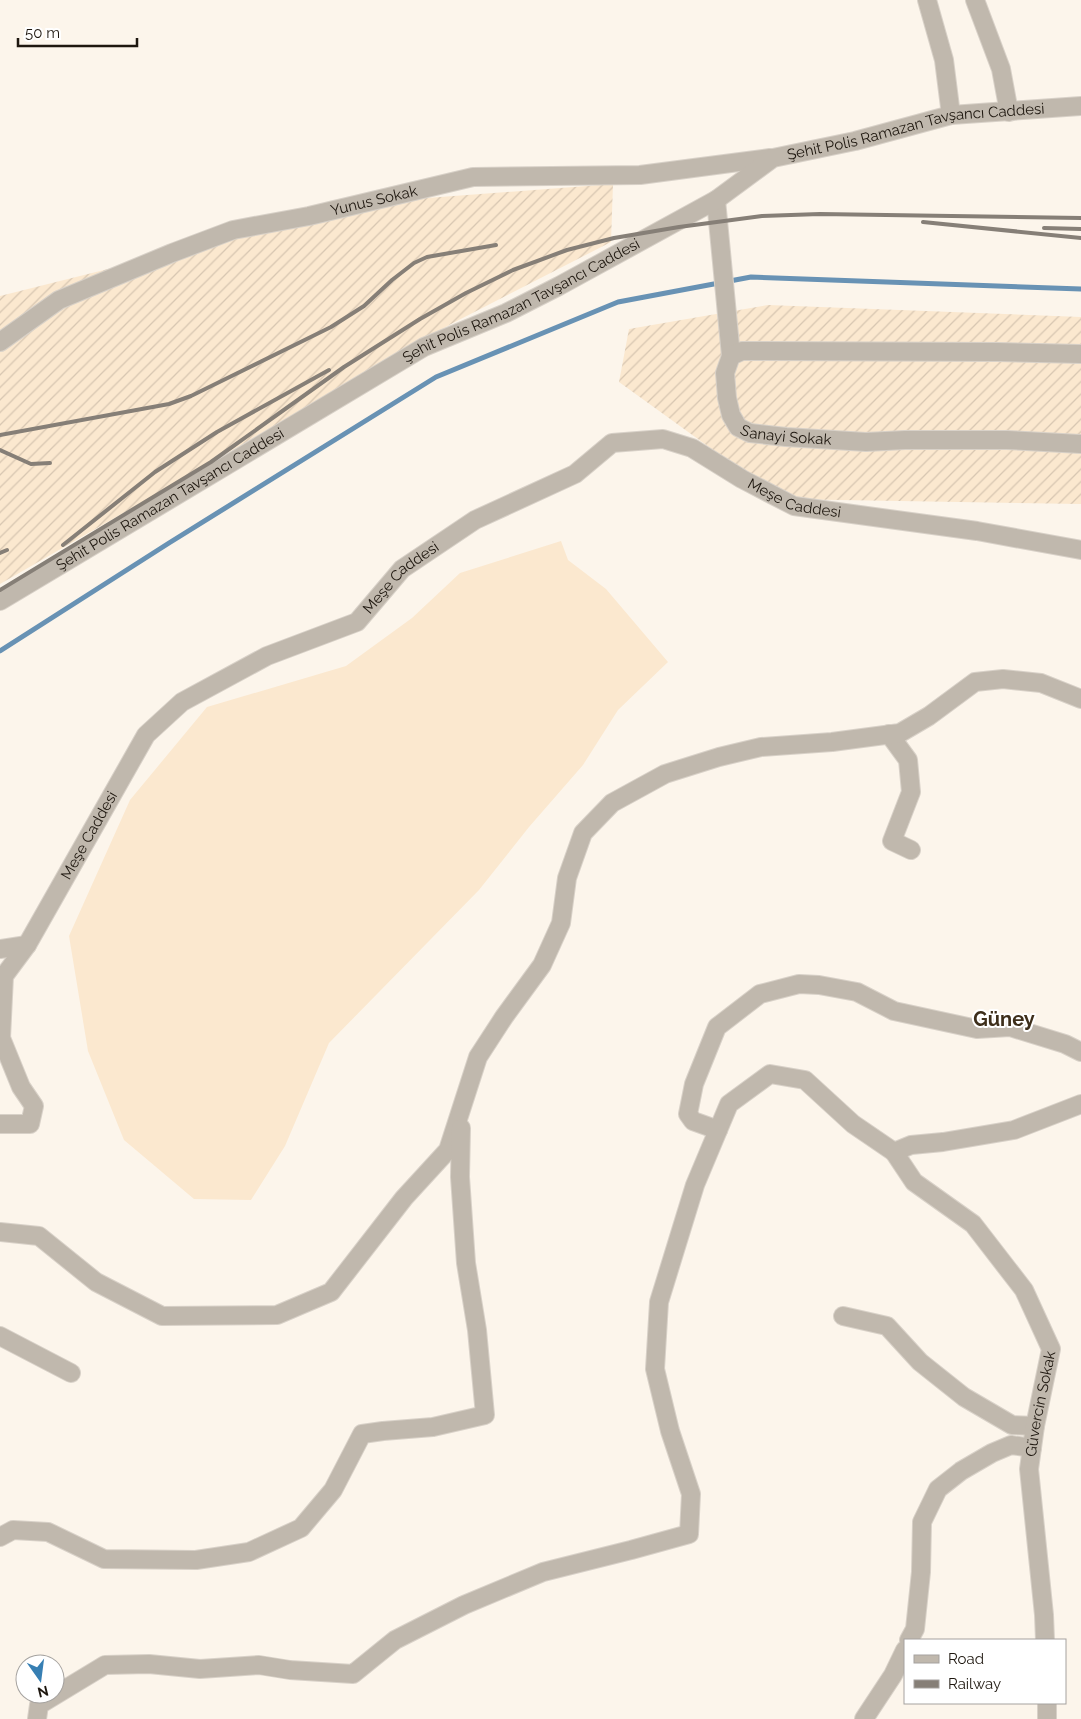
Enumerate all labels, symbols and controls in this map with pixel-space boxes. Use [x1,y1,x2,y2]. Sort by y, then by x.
scale bar [18,15,136,47]
text: 50 m [25,24,60,42]
street label: Şehit Polis Ramazan Tavşancı Caddesi [785,100,1045,164]
street label: Yunus Sokak [329,182,419,220]
street label: Şehit Polis Ramazan Tavşancı Caddesi [399,235,643,367]
street label: Sanayi Sokak [737,421,832,449]
street label: Şehit Polis Ramazan Tavşancı Caddesi [53,424,287,574]
street label: Meşe Caddesi [745,475,842,521]
street label: Meşe Caddesi [359,538,442,617]
street label: Meşe Caddesi [57,788,121,883]
district label: Güney [973,1007,1035,1031]
street label: Güvercin Sokak [1022,1349,1059,1458]
legend [904,1639,1066,1704]
text: Road [948,1650,984,1668]
north arrow [15,1654,65,1704]
text: Railway [948,1675,1001,1693]
text: N [36,1683,50,1701]

